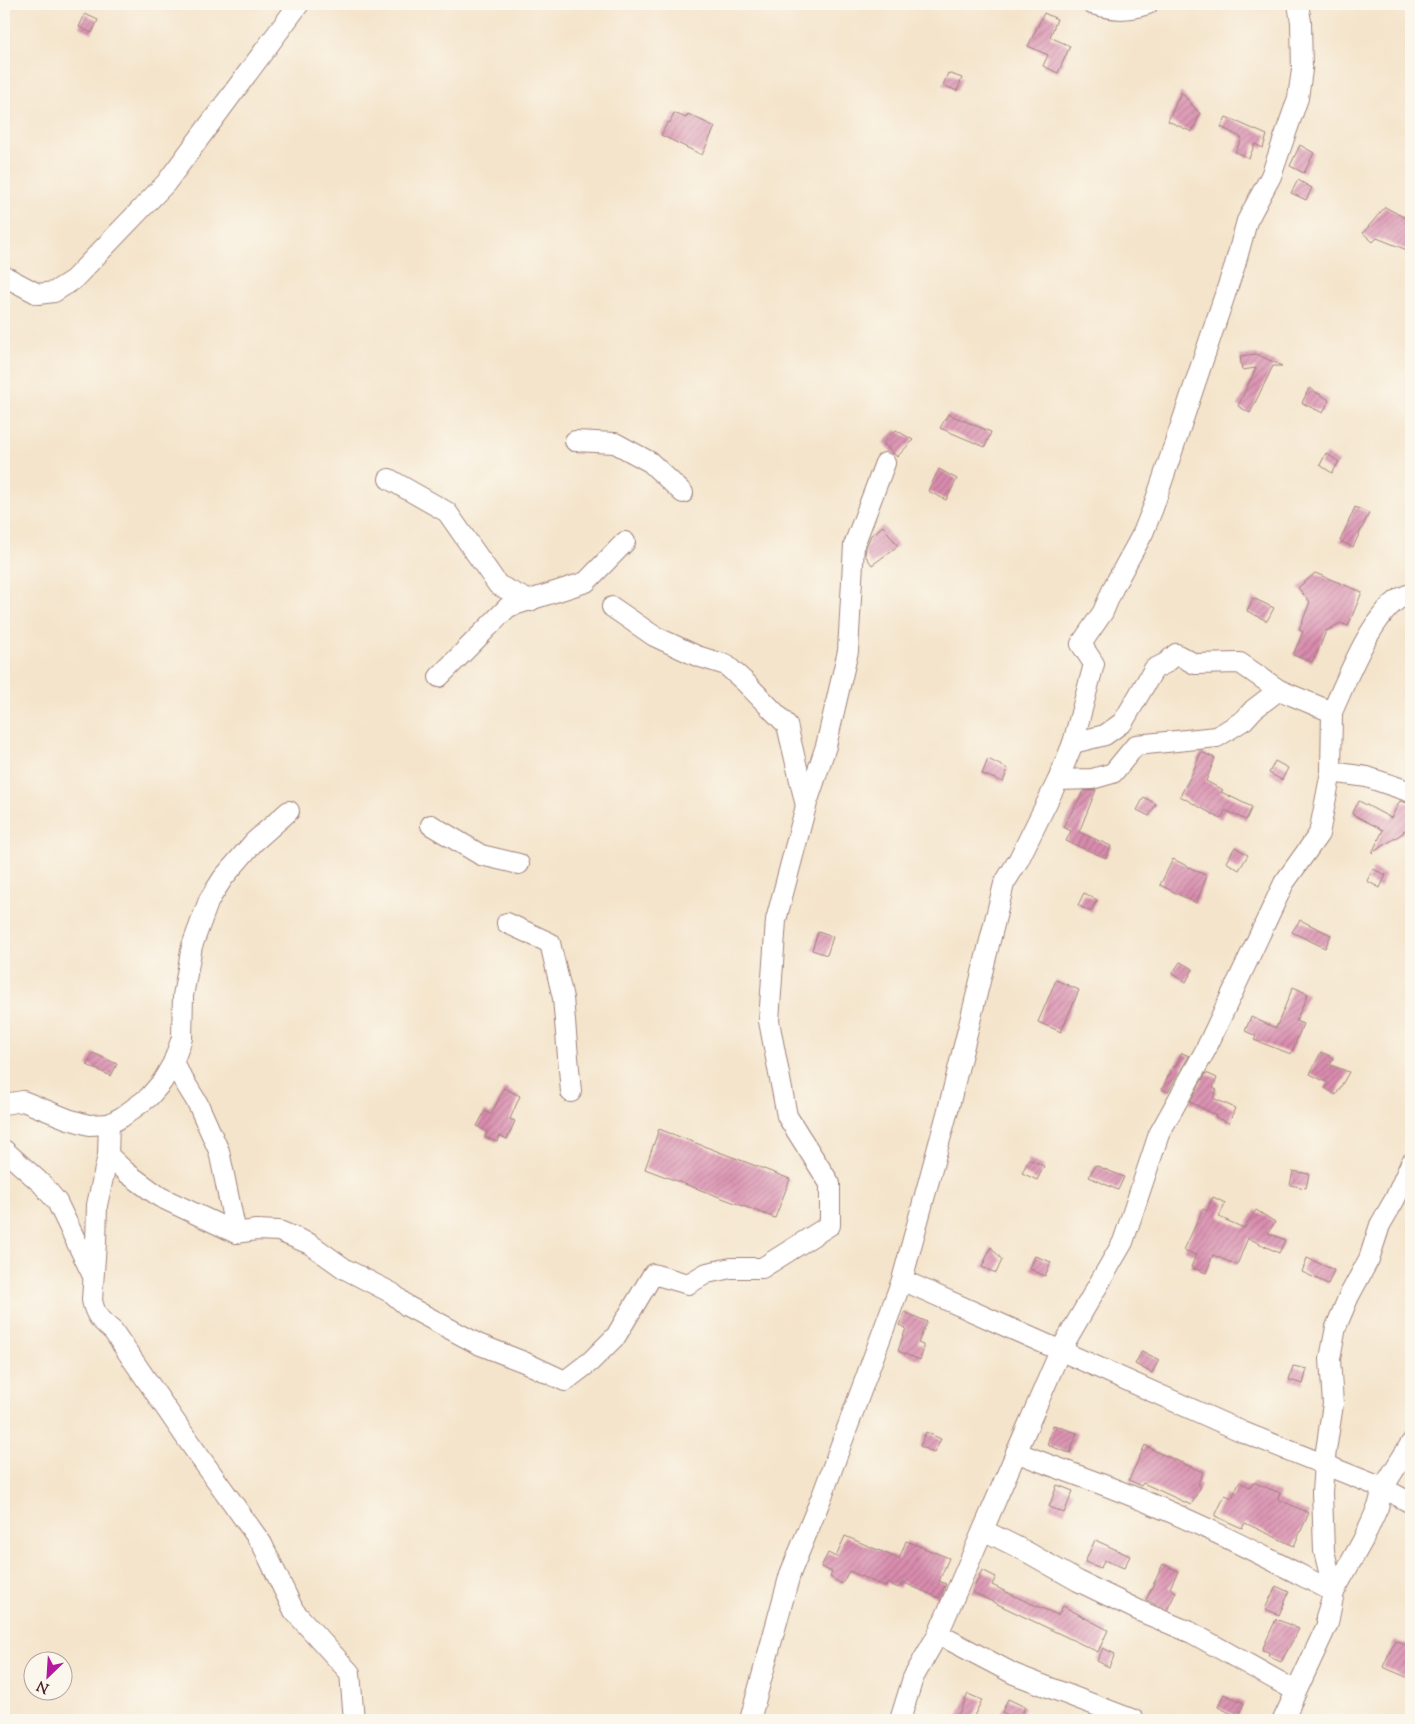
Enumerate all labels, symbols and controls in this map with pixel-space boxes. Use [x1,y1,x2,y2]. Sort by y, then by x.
north arrow [22,1652,72,1702]
text: N [34,1675,53,1697]

